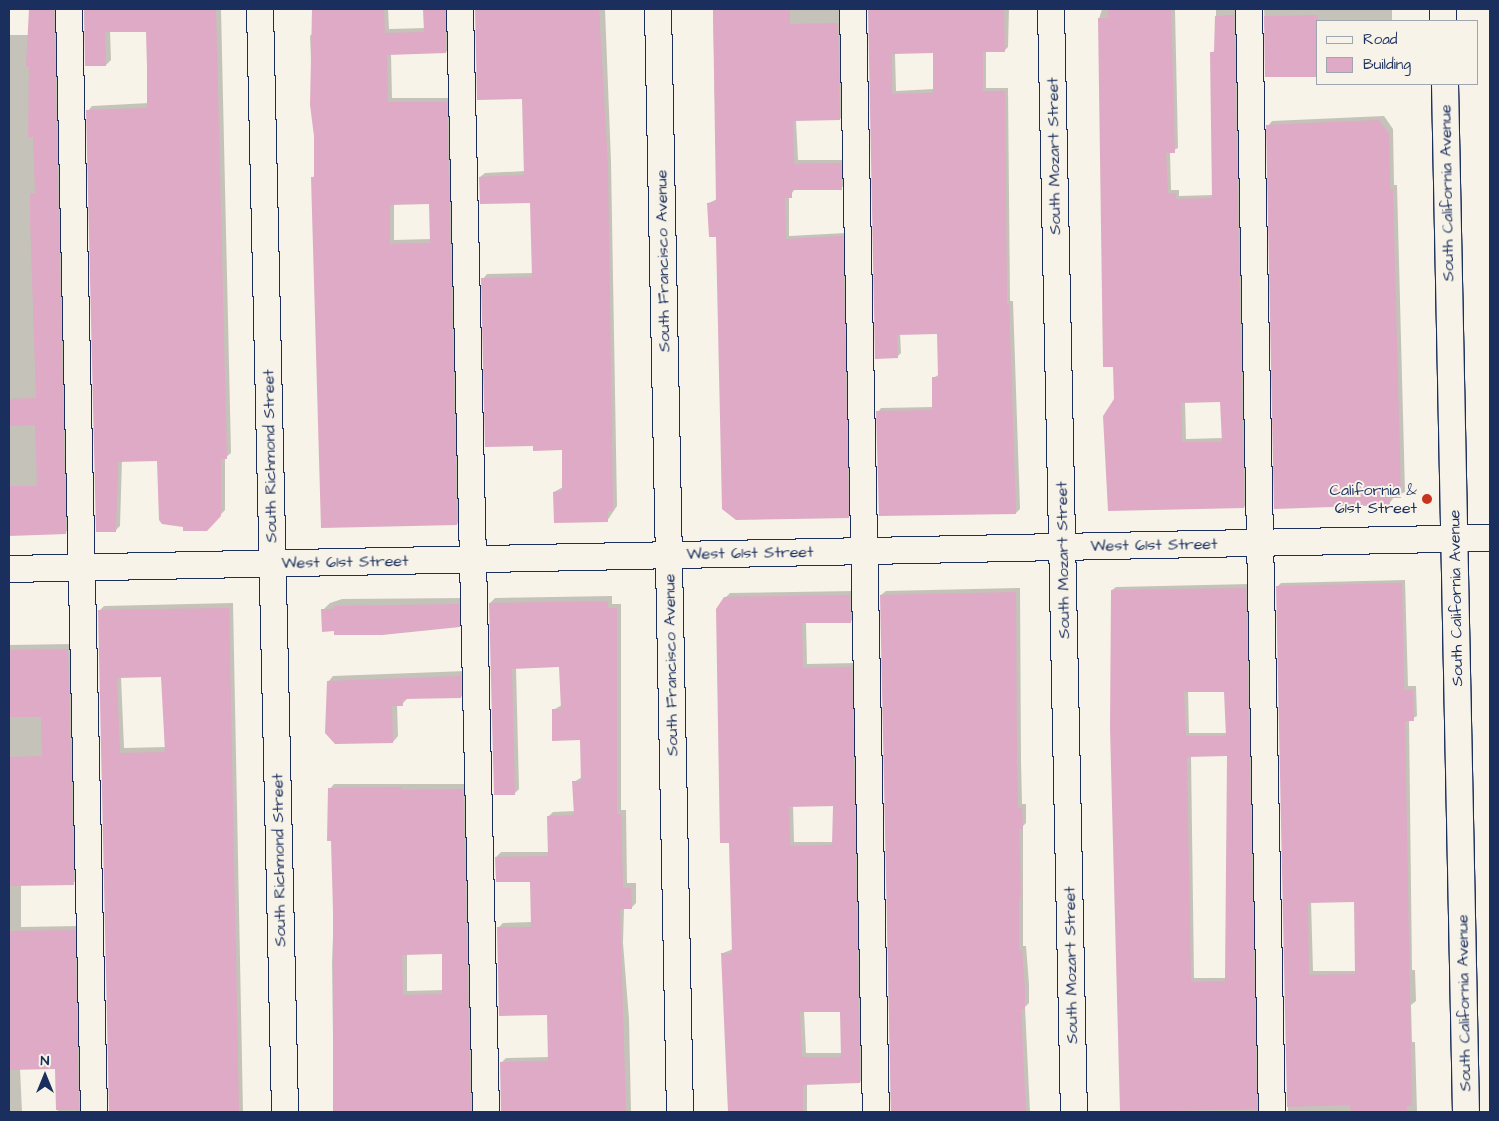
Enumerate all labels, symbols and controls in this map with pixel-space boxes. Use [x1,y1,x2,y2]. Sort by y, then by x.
legend [1316,20,1479,85]
text: Road [1363,29,1397,50]
text: Building [1363,54,1411,75]
street label: South Mozart Street [1043,77,1065,235]
street label: South California Avenue [1436,104,1458,282]
street label: South Francisco Avenue [652,170,674,352]
street label: South Richmond Street [259,369,281,543]
place label: California & 61st Street [1330,480,1417,518]
street label: South Mozart Street [1052,481,1074,639]
marker: California & 61st Street [1421,493,1433,505]
street label: South California Avenue [1445,509,1467,687]
street label: West 61st Street [1090,534,1218,556]
street label: West 61st Street [686,542,814,564]
street label: West 61st Street [281,551,409,573]
street label: South Francisco Avenue [660,574,682,756]
street label: South Richmond Street [268,773,290,947]
street label: South Mozart Street [1060,886,1082,1044]
street label: South California Avenue [1453,914,1475,1092]
north arrow [20,1051,70,1101]
text: N [41,1051,49,1071]

